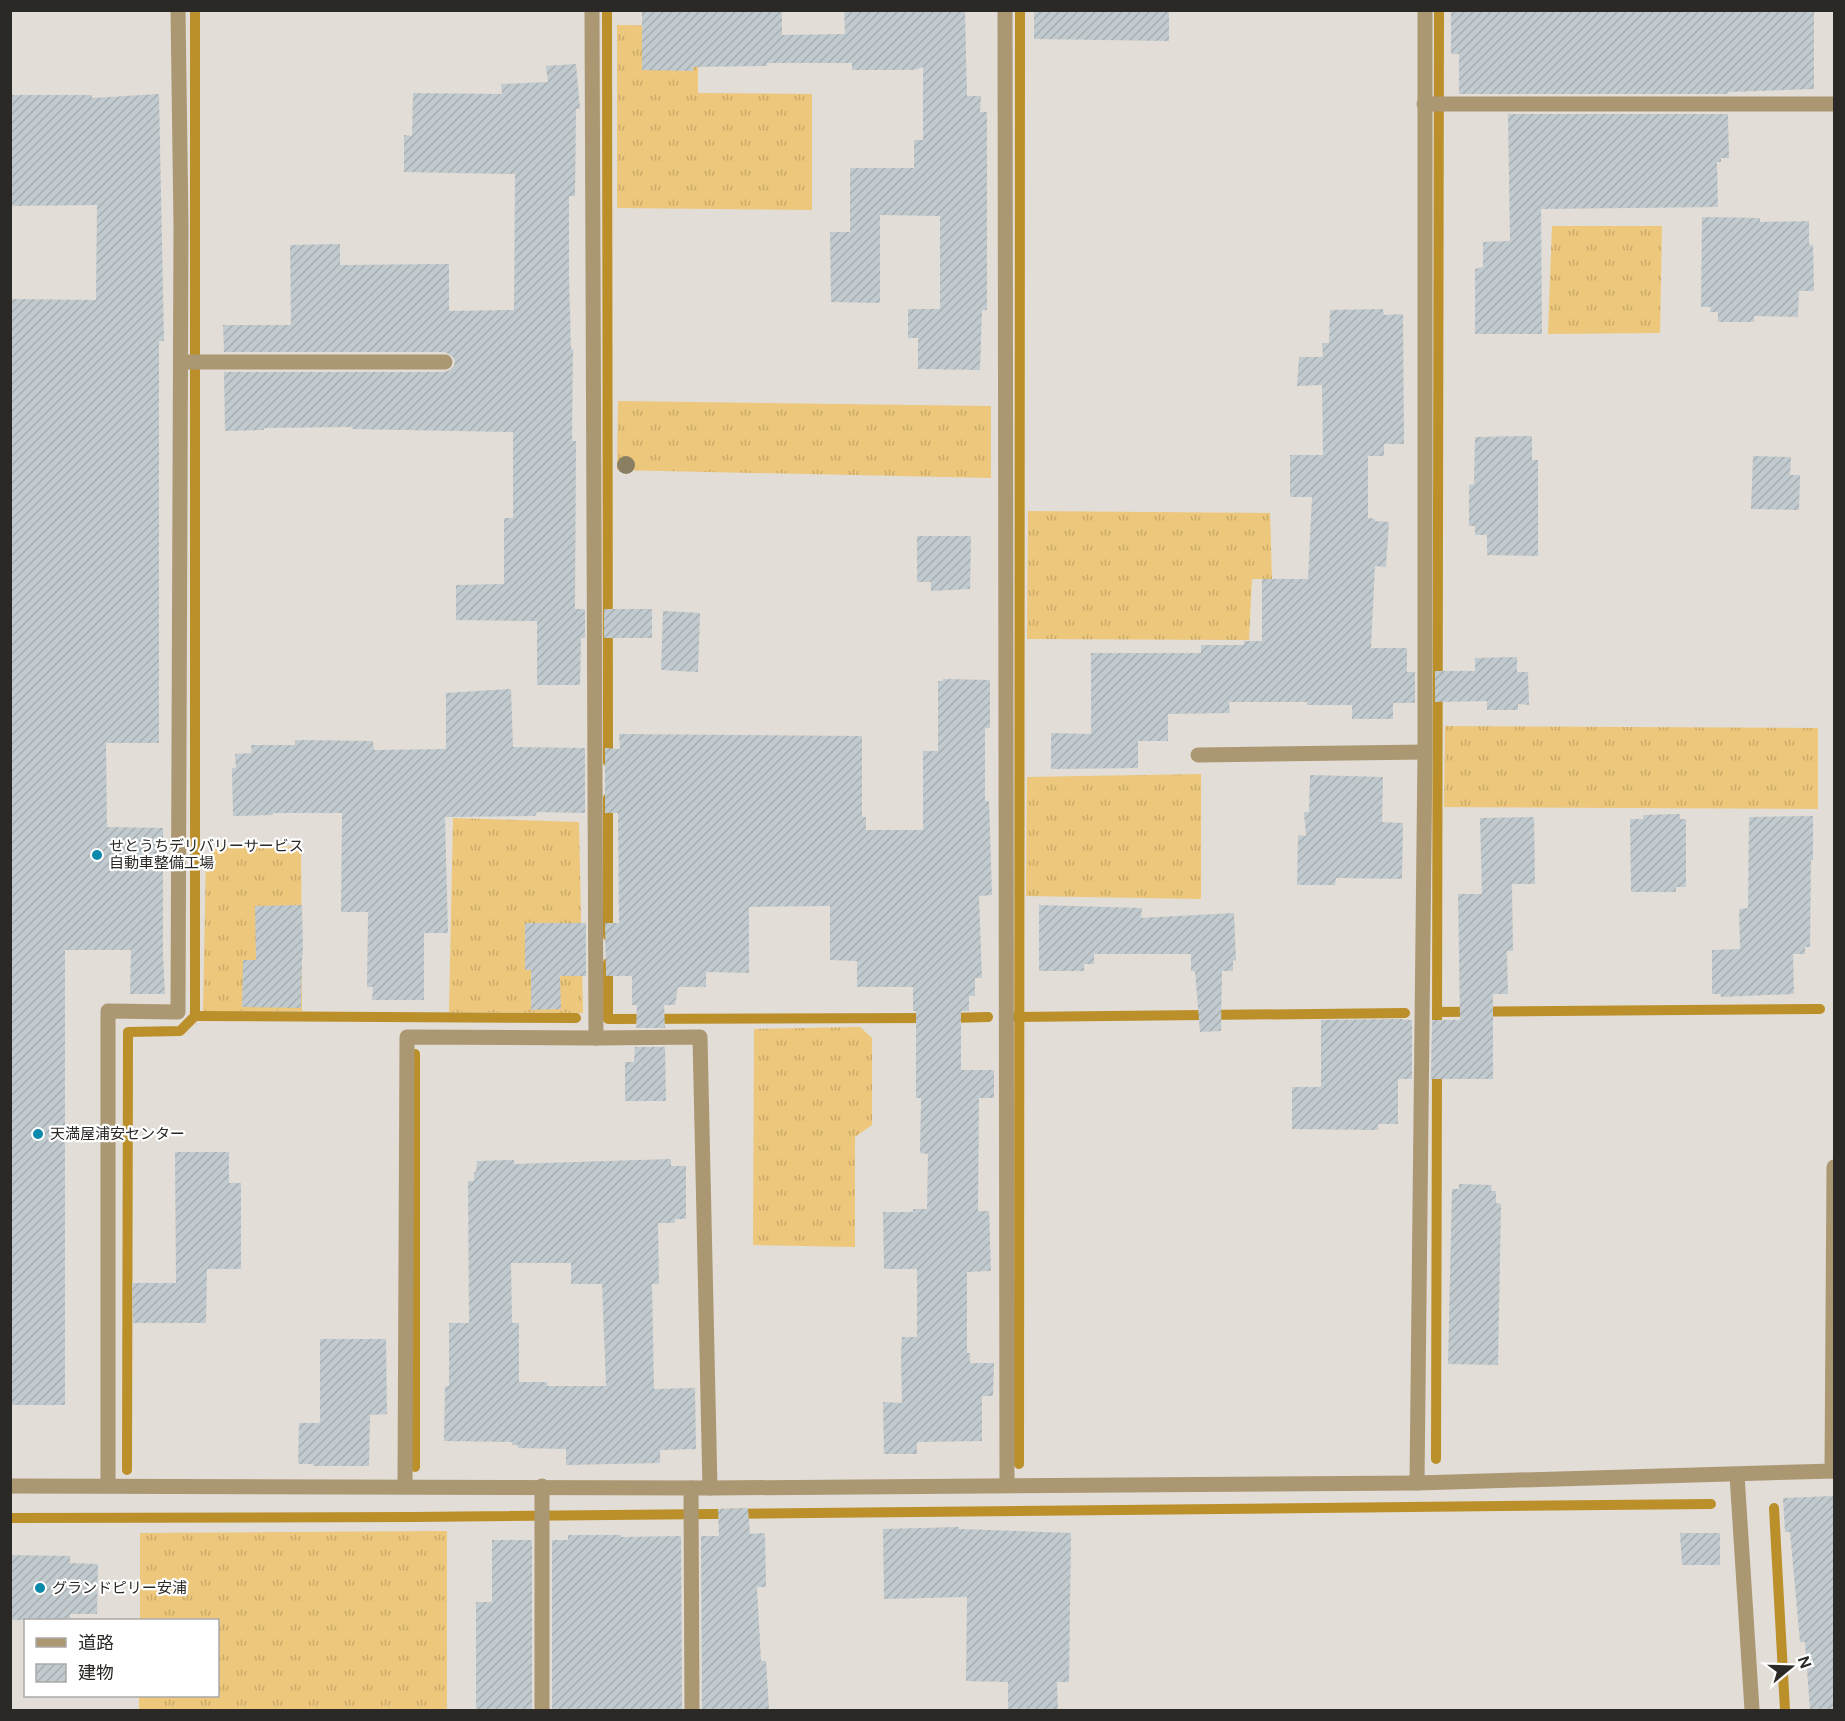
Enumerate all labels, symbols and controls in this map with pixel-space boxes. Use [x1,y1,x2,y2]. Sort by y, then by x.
place label: せとうちデリバリーサービス 自動車整備工場 [109,836,304,873]
marker: せとうちデリバリーサービス 自動車整備工場 [90,848,104,862]
place label: 天満屋浦安センター [50,1124,185,1144]
marker: 天満屋浦安センター [31,1127,45,1141]
place label: グランドピリー安浦 [52,1578,187,1598]
marker: グランドピリー安浦 [33,1581,47,1595]
legend [24,1619,219,1697]
text: 道路 [78,1631,114,1655]
north arrow [1761,1637,1821,1697]
text: N [1793,1653,1817,1671]
text: 建物 [78,1661,114,1685]

